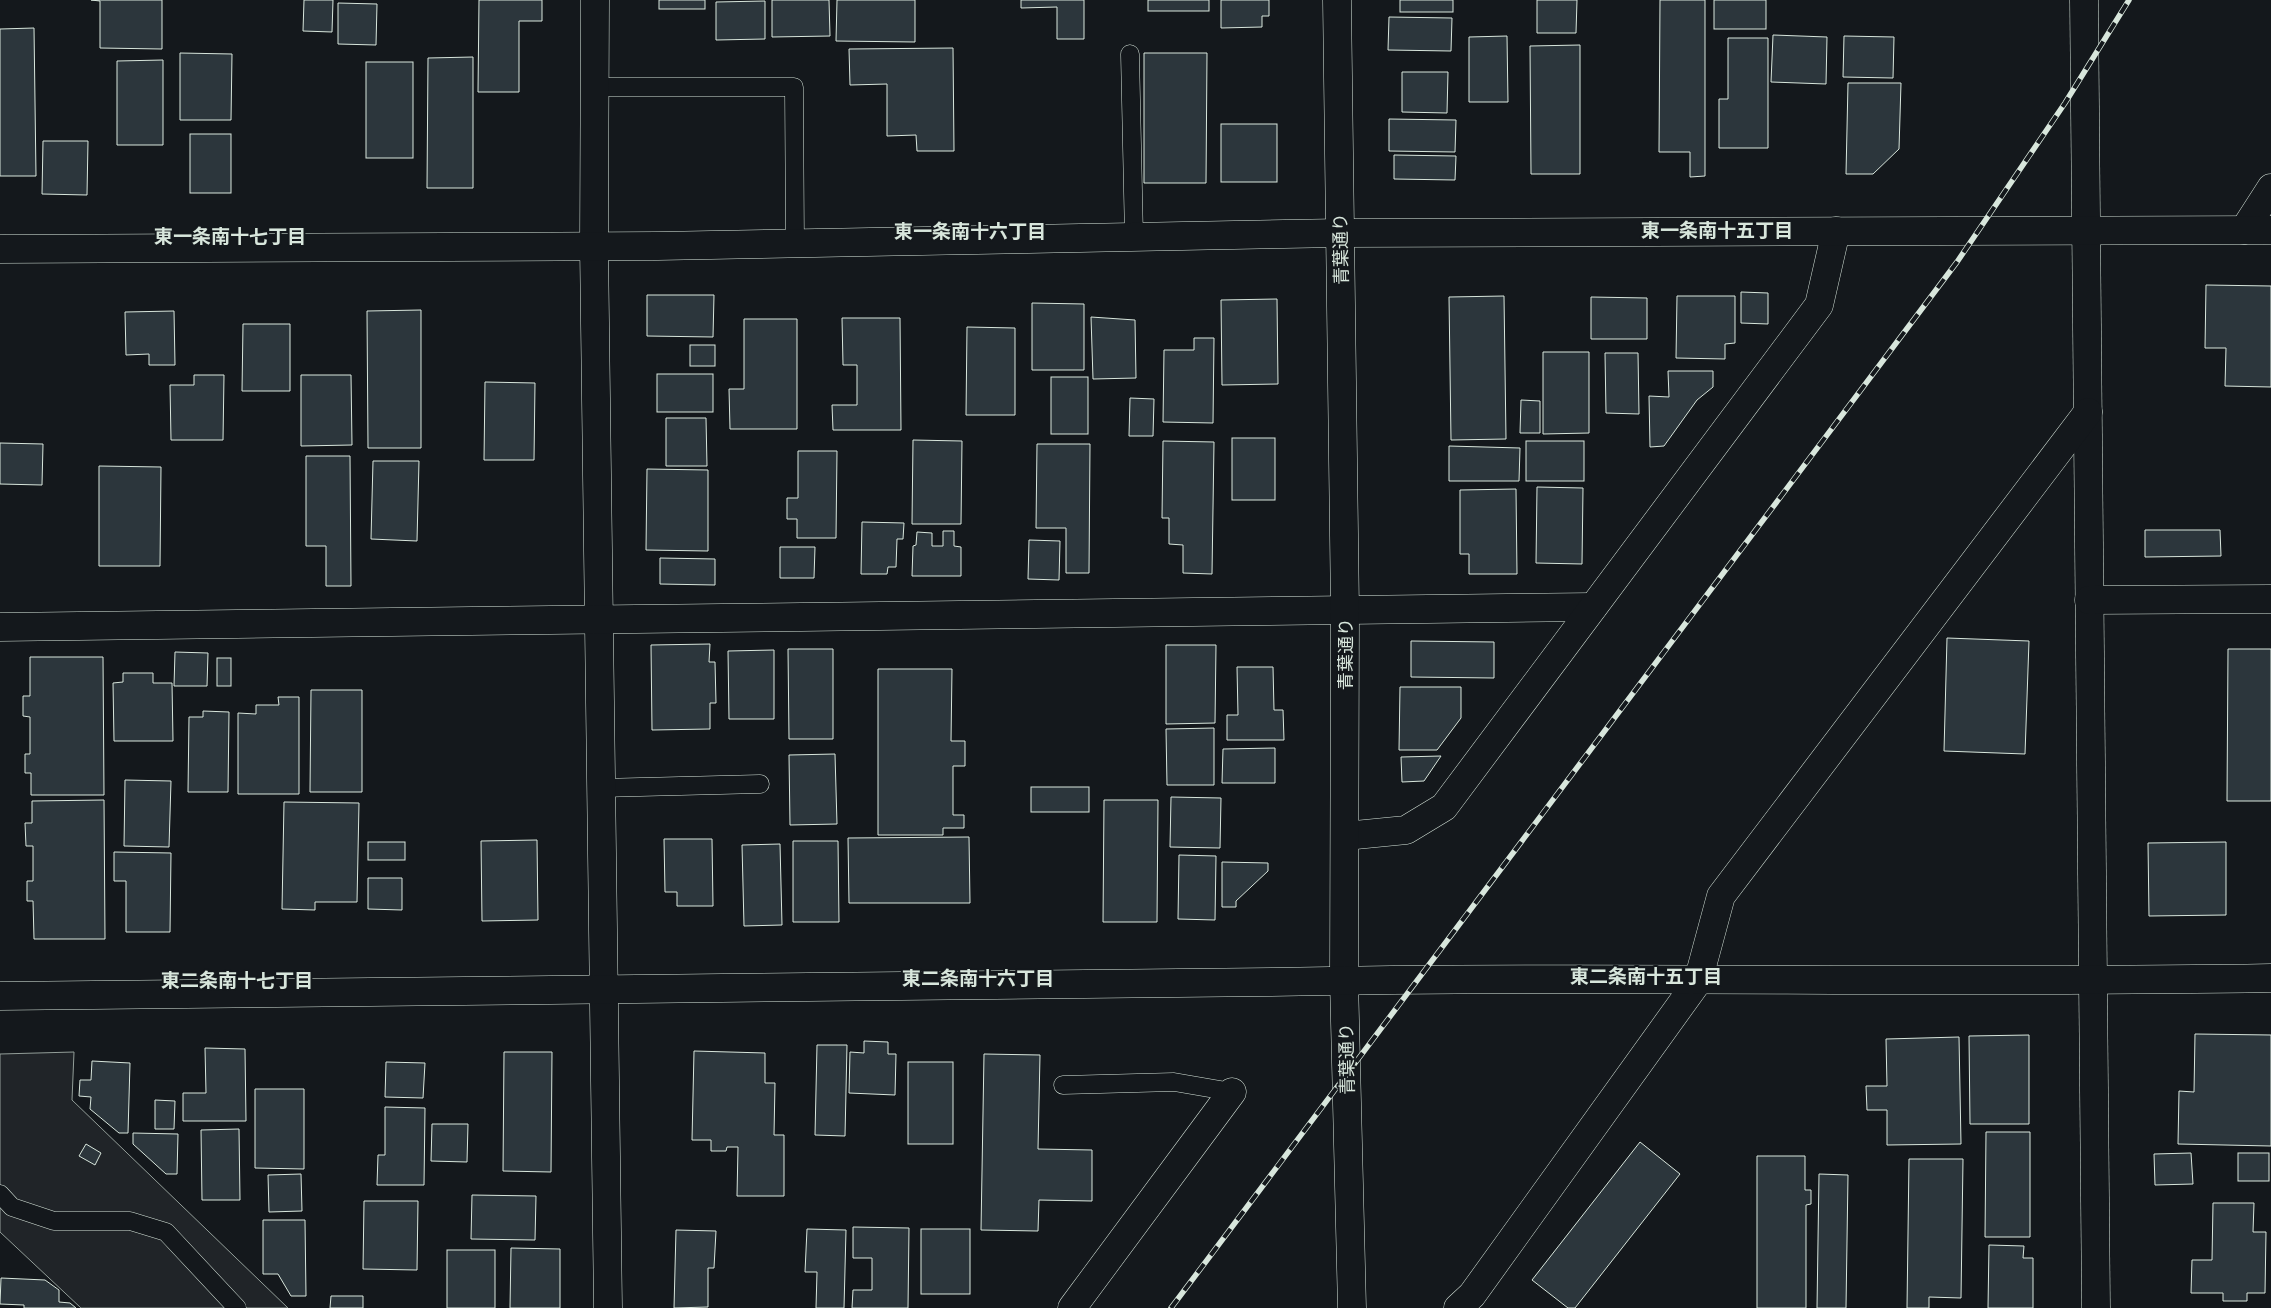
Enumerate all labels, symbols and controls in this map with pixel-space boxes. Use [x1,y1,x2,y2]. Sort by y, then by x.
street label: 青葉通り [1327,213,1353,285]
district label: 東一条南十五丁目 [1641,217,1793,243]
district label: 東一条南十六丁目 [894,218,1046,244]
district label: 東一条南十七丁目 [154,223,306,249]
street label: 青葉通り [1333,618,1357,690]
district label: 東二条南十五丁目 [1570,963,1722,989]
district label: 東二条南十六丁目 [902,965,1054,991]
district label: 東二条南十七丁目 [161,967,313,993]
street label: 青葉通り [1333,1023,1359,1095]

